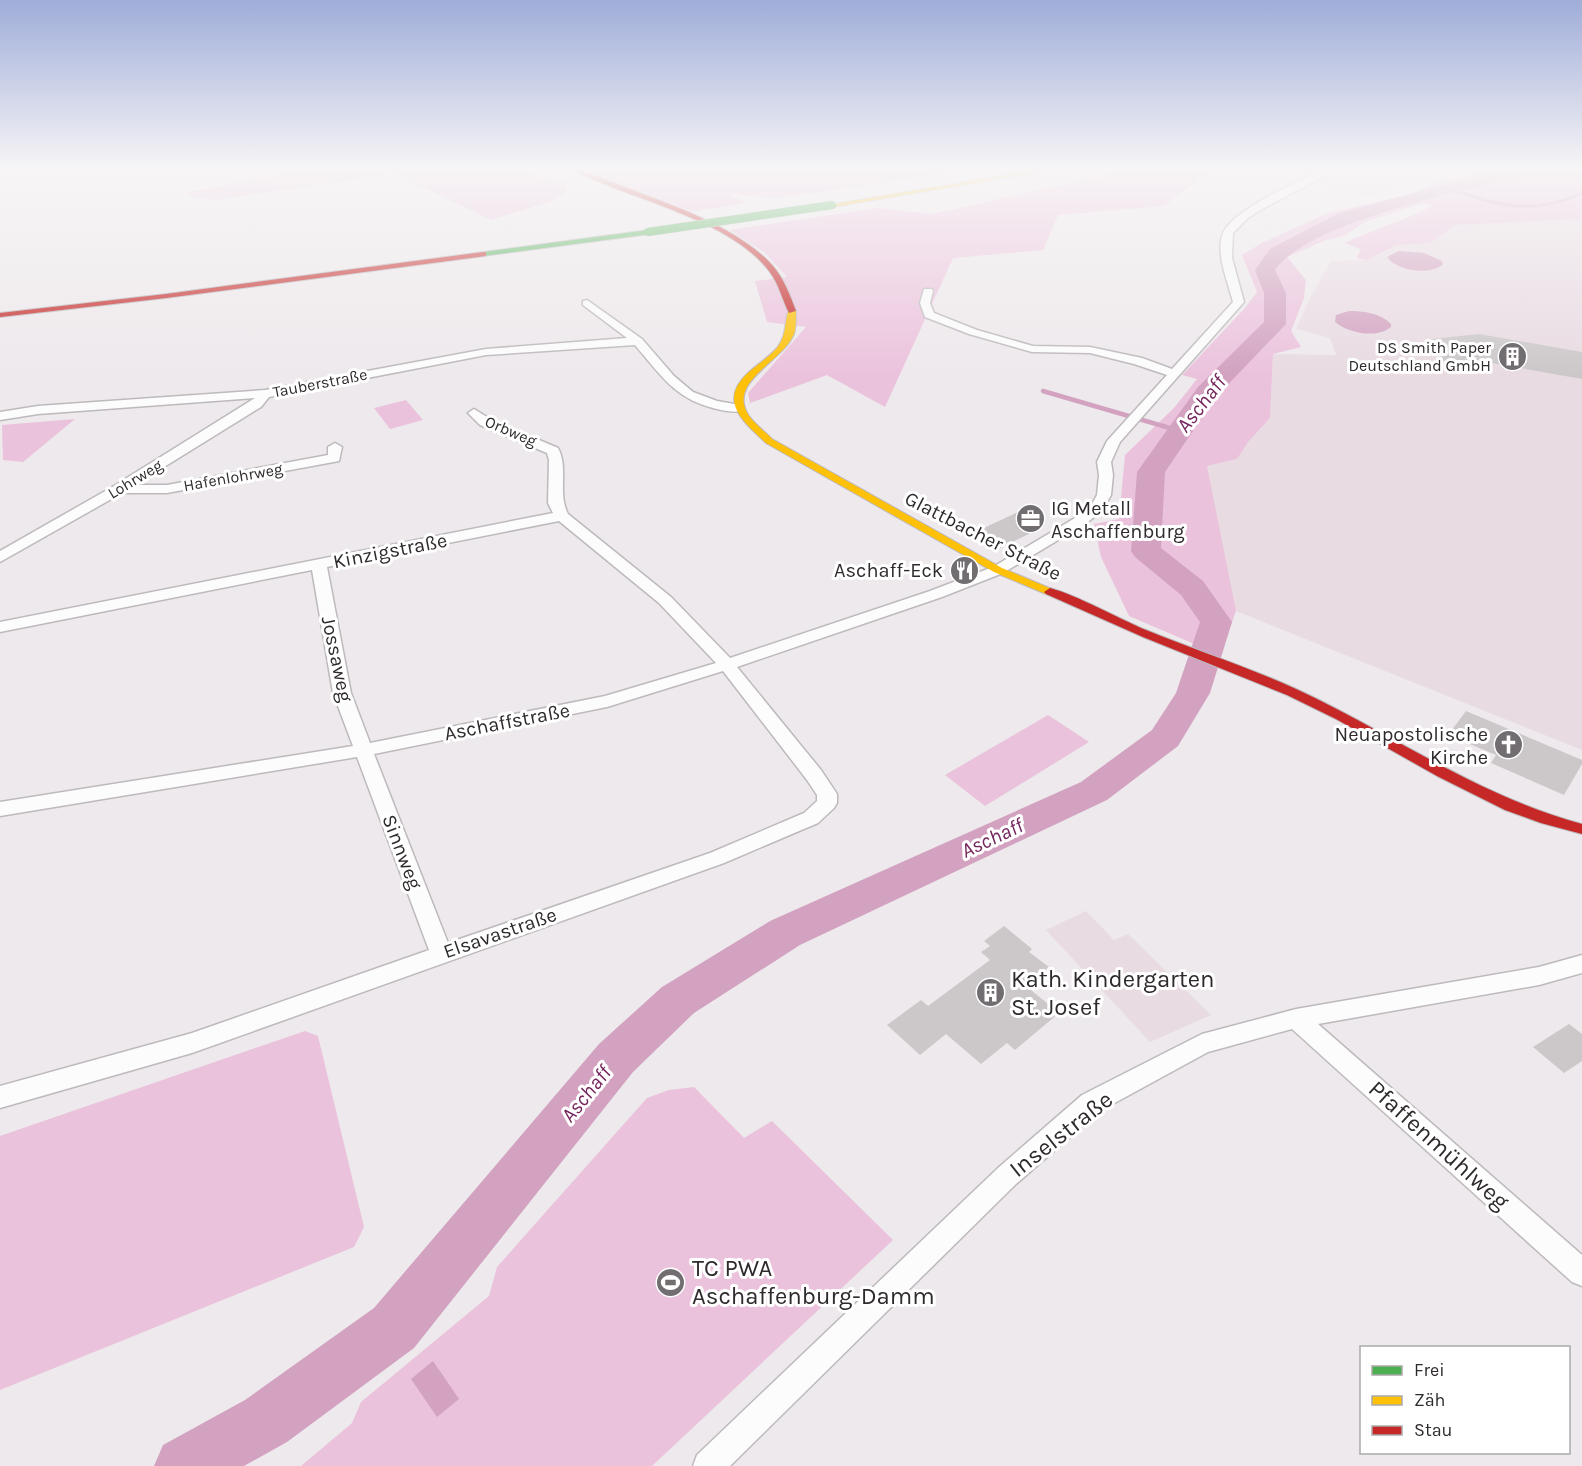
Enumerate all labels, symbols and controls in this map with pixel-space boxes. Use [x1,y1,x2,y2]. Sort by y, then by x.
place label: DS Smith Paper Deutschland GmbH [1349,338,1491,375]
building icon: DS Smith Paper Deutschland GmbH [1496,340,1528,372]
street label: Tauberstraße [271,365,369,401]
water label: Aschaff [1171,370,1232,437]
street label: Orbweg [482,412,540,450]
street label: Lohrweg [104,455,166,503]
street label: Hafenlohrweg [182,459,284,495]
street label: Glattbacher Straße [901,487,1065,585]
place label: IG Metall Aschaffenburg [1051,497,1185,543]
office icon: IG Metall Aschaffenburg [1014,503,1046,535]
street label: Kinzigstraße [331,529,449,573]
restaurant icon: Aschaff-Eck [948,554,980,586]
place label: Aschaff-Eck [834,559,943,582]
street label: Jossaweg [317,614,357,704]
street label: Aschaffstraße [442,699,572,745]
place label: Neuapostolische Kirche [1335,723,1488,769]
church icon: Neuapostolische Kirche [1493,729,1525,761]
street label: Sinnweg [377,811,427,893]
water label: Aschaff [957,813,1028,863]
street label: Elsavastraße [440,903,560,963]
place label: Kath. Kindergarten St. Josef [1011,965,1215,1021]
building icon: Kath. Kindergarten St. Josef [974,977,1006,1009]
water label: Aschaff [556,1060,617,1127]
street label: Pfaffenmühlweg [1363,1075,1515,1216]
street label: Inselstraße [1004,1085,1118,1183]
place label: TC PWA Aschaffenburg-Damm [692,1254,935,1310]
sports icon: TC PWA Aschaffenburg-Damm [655,1266,687,1298]
legend [1360,1346,1570,1454]
text: Frei [1414,1359,1445,1381]
text: Zäh [1414,1389,1445,1411]
text: Stau [1414,1419,1452,1441]

